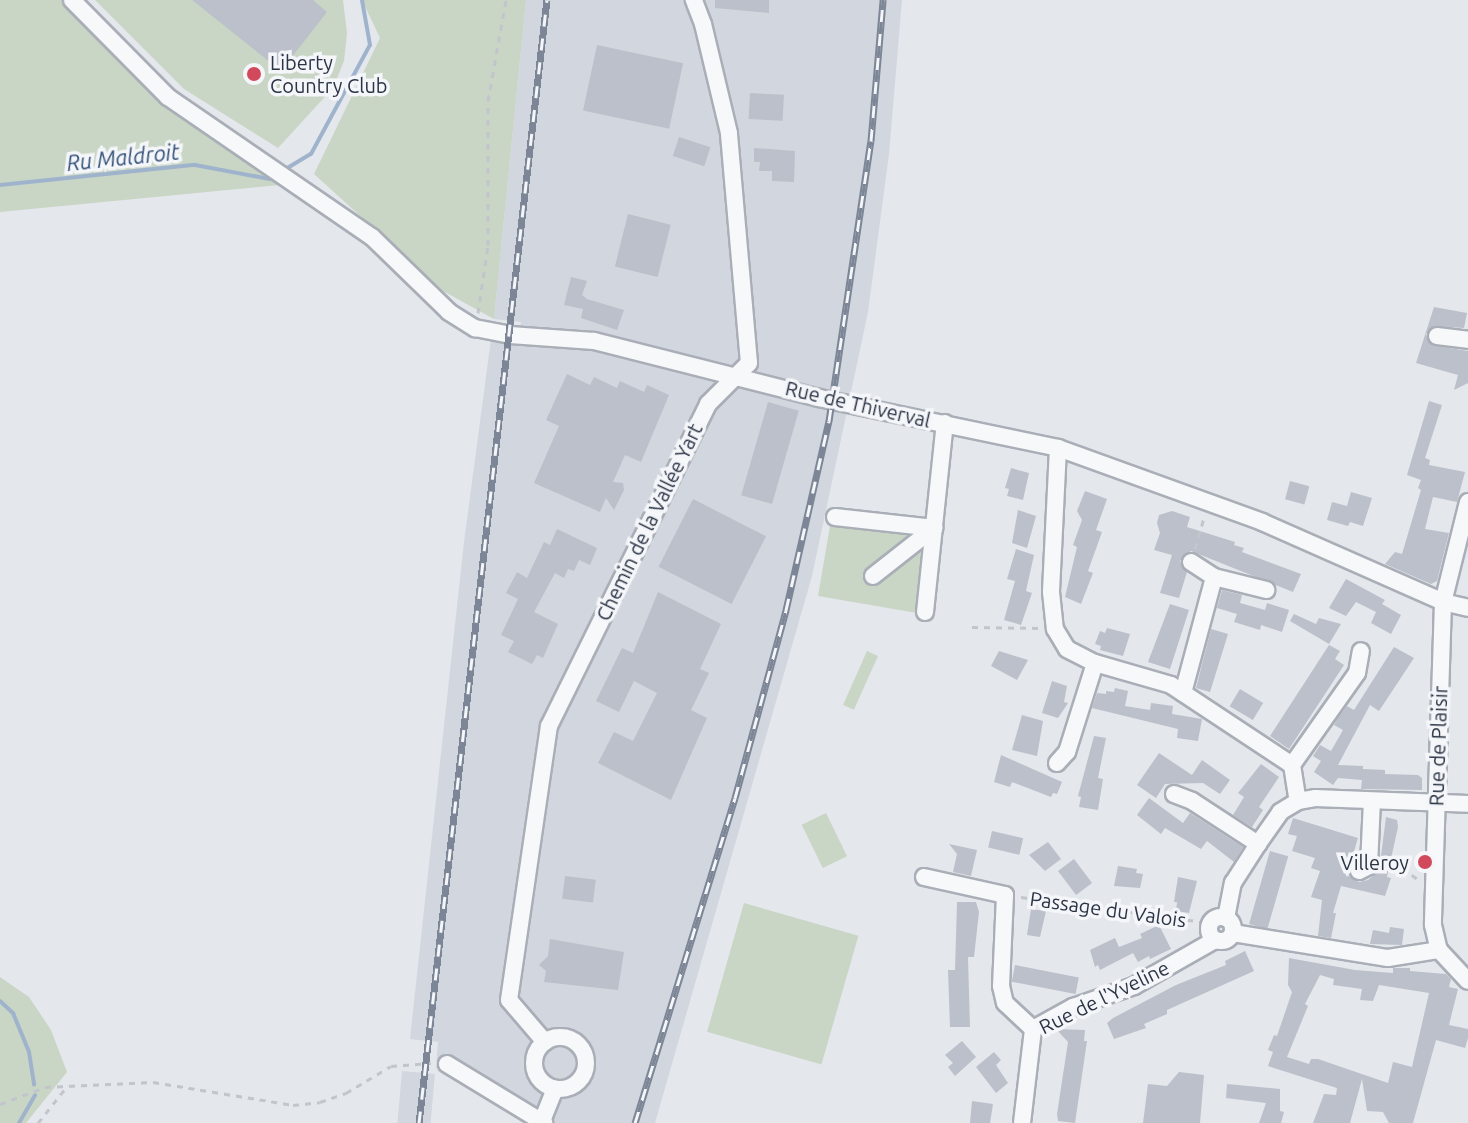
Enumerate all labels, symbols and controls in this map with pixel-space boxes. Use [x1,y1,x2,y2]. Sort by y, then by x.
place label: Liberty Country Club [270,50,387,97]
marker: Liberty Country Club [245,65,263,83]
water label: Ru Maldroit [65,138,181,176]
street label: Rue de Thiverval [783,376,933,432]
street label: Chemin de la Vallée Yart [591,419,707,625]
street label: Rue de Plaisir [1424,685,1452,807]
place label: Villeroy [1340,850,1409,874]
marker: Villeroy [1416,853,1434,871]
street label: Passage du Valois [1028,886,1188,932]
street label: Rue de l'Yveline [1035,955,1173,1039]

